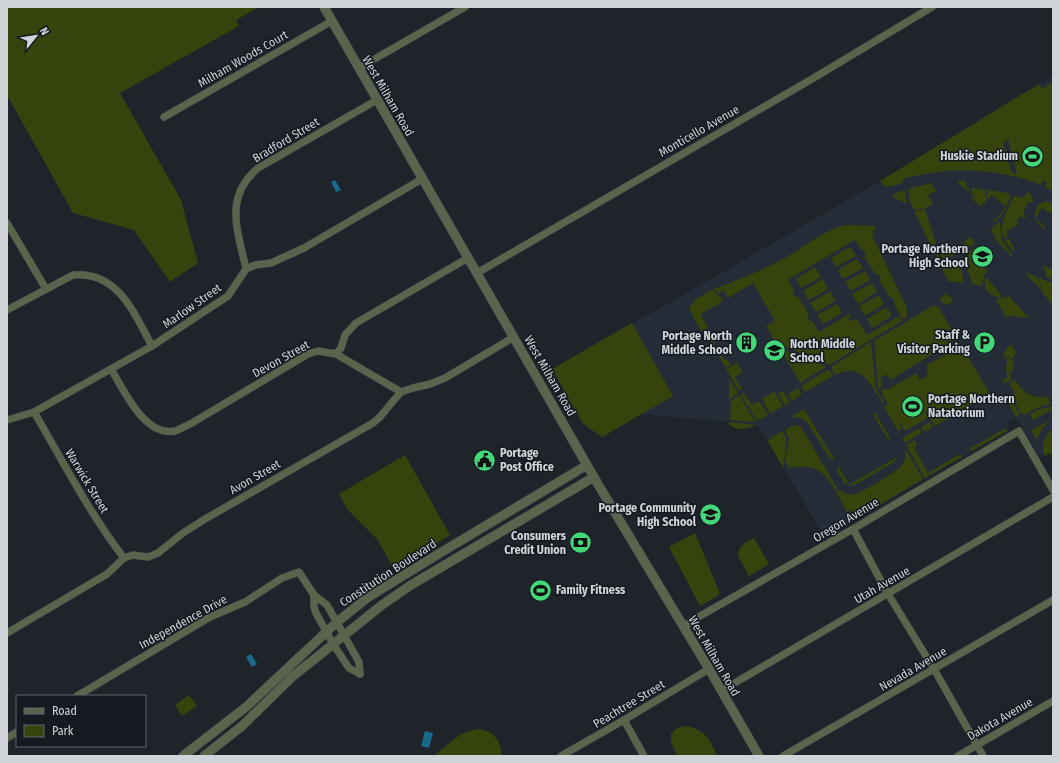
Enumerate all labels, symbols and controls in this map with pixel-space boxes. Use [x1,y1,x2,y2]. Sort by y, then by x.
north arrow [16,16,56,56]
text: N [37,25,52,37]
street label: Milham Woods Court [196,28,290,90]
street label: West Milham Road [359,53,417,139]
street label: Monticello Avenue [656,102,742,160]
street label: Bradford Street [250,115,322,165]
sports icon: Huskie Stadium [1020,143,1046,169]
place label: Huskie Stadium [940,149,1018,163]
place label: Portage Northern High School [882,242,969,270]
school or university icon: Portage Northern High School [970,243,996,269]
street label: Marlow Street [160,281,224,331]
place label: Staff & Visitor Parking [896,328,971,356]
place label: Portage North Middle School [662,329,733,357]
parking icon: Staff & Visitor Parking [972,329,998,355]
building icon: Portage North Middle School [734,330,760,356]
street label: West Milham Road [521,333,579,419]
place label: North Middle School [790,337,855,365]
street label: Devon Street [250,338,312,380]
school or university icon: North Middle School [762,338,788,364]
place label: Portage Northern Natatorium [928,392,1014,420]
sports icon: Portage Northern Natatorium [900,393,926,419]
street label: Warwick Street [62,446,112,516]
place label: Portage Post Office [500,446,554,474]
public building icon: Portage Post Office [471,447,497,473]
street label: Avon Street [227,457,283,497]
street label: Oregon Avenue [811,495,882,545]
place label: Portage Community High School [599,501,697,529]
school or university icon: Portage Community High School [698,502,724,528]
place label: Consumers Credit Union [504,529,567,557]
bank icon: Consumers Credit Union [568,530,594,556]
street label: Constitution Boulevard [337,536,439,610]
street label: Utah Avenue [852,563,912,607]
sports icon: Family Fitness [528,577,554,603]
place label: Family Fitness [556,583,626,597]
street label: Independence Drive [137,592,229,652]
street label: West Milham Road [685,613,743,699]
street label: Nevada Avenue [877,644,949,694]
street label: Peachtree Street [591,677,667,731]
legend [16,695,146,747]
street label: Dakota Avenue [965,695,1035,743]
text: Road [52,704,77,718]
text: Park [52,724,74,738]

